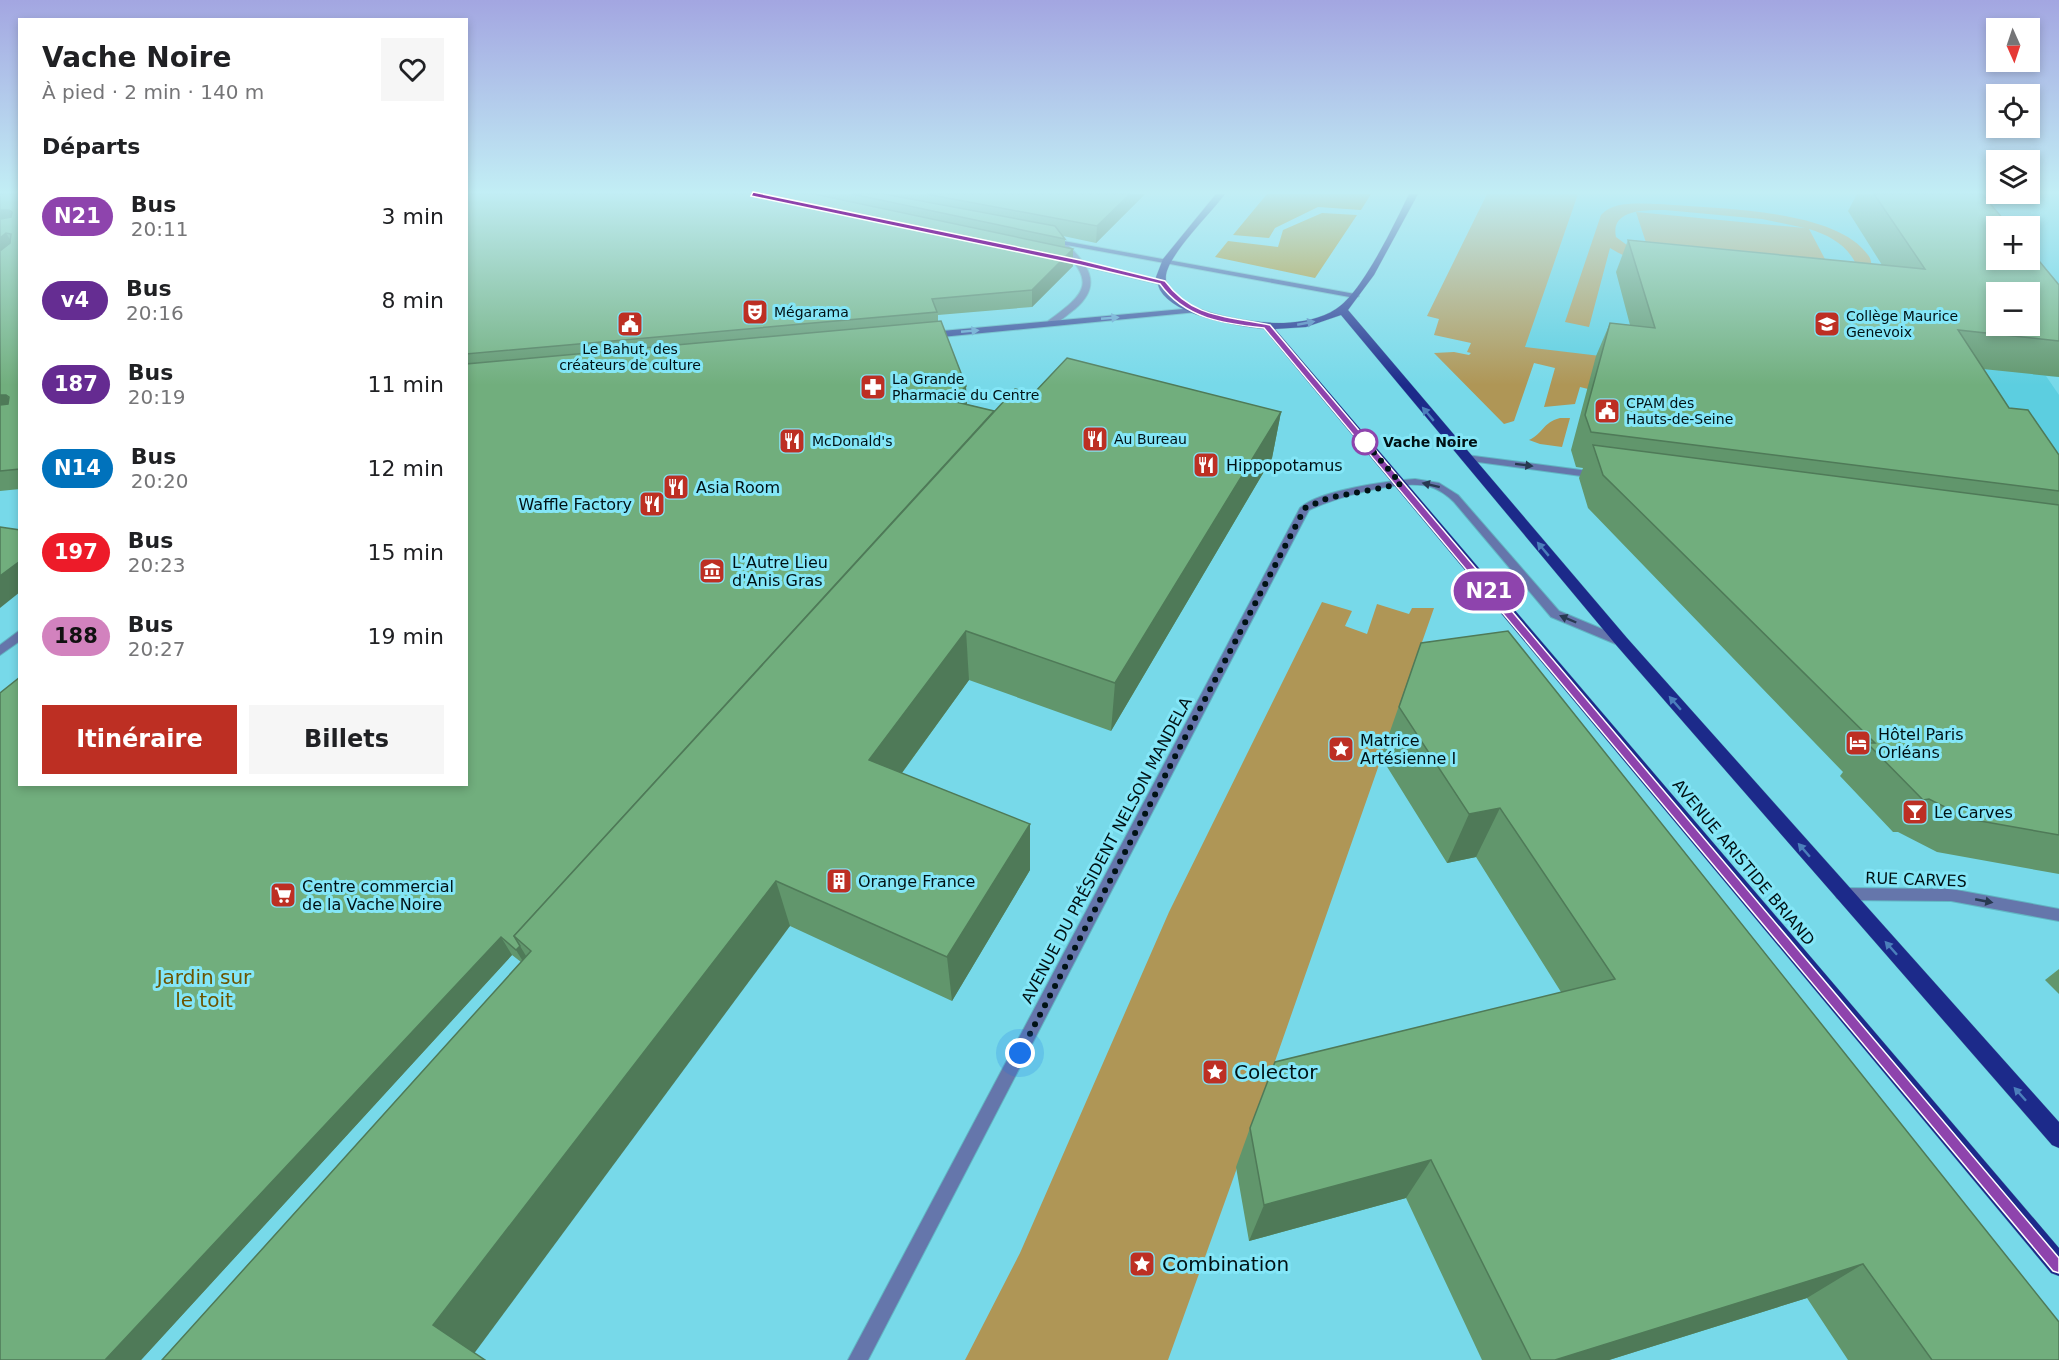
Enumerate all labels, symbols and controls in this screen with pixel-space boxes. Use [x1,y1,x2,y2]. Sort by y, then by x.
north arrow [1986,18,2040,72]
map controls [1986,18,2040,336]
button: heart [381,38,444,101]
text: Vache Noire [42,41,231,74]
text: À pied · 2 min · 140 m [42,80,264,104]
button: locate [1986,84,2040,138]
text: Départs [42,134,140,159]
button: layers [1986,150,2040,204]
text: Bus [131,192,176,217]
text: N21 [54,204,101,228]
text: 3 min [382,204,444,229]
button: + [1986,216,2040,270]
text: 20:11 [131,217,188,241]
text: Bus [126,276,172,301]
button: − [1986,282,2040,336]
text: v4 [61,288,89,312]
text: 8 min [382,288,444,313]
theatre icon: Mégarama [740,297,770,327]
text: 20:16 [126,301,184,325]
place label: Mégarama [774,304,849,320]
place label: Collège Maurice Genevoix [1846,308,1958,340]
public building icon: Le Bahut, des créateurs de culture [615,309,645,339]
school or university icon: Collège Maurice Genevoix [1812,309,1842,339]
one-way arrow [1100,313,1119,323]
one-way arrow [1297,318,1316,327]
one-way arrow [960,326,979,336]
place label: Le Bahut, des créateurs de culture [559,341,701,373]
text: Bus [128,360,173,385]
place label: La Grande Pharmacie du Centre [892,371,1039,403]
text: 187 [54,372,98,396]
text: 11 min [368,372,444,397]
pharmacy icon: La Grande Pharmacie du Centre [858,372,888,402]
text: 20:19 [128,385,185,409]
place label: CPAM des Hauts-de-Seine [1626,395,1733,427]
public building icon: CPAM des Hauts-de-Seine [1592,396,1622,426]
one-way arrow [1422,407,1435,422]
restaurant icon: Au Bureau [1080,424,1110,454]
restaurant icon: McDonald's [777,426,807,456]
marker: Vache Noire [1352,429,1378,455]
place label: Au Bureau [1114,431,1187,447]
place label: McDonald's [812,433,893,449]
place label: Vache Noire [1383,434,1478,450]
text: Bus [131,444,176,469]
restaurant icon: Hippopotamus [1191,450,1221,480]
text: N14 [54,456,101,480]
text: 12 min [368,456,444,481]
place label: Hippopotamus [1226,456,1343,475]
one-way arrow [1515,461,1534,470]
text: 20:20 [131,469,188,493]
restaurant icon: Asia Room [661,472,691,502]
place label: Asia Room [696,478,780,497]
one-way arrow [1422,479,1440,489]
restaurant icon: Waffle Factory [637,489,667,519]
place label: Waffle Factory [519,495,632,514]
text: Bus [128,528,173,553]
text: 197 [54,540,98,564]
text: 15 min [368,540,444,565]
one-way arrow [1537,542,1550,557]
text: 20:23 [128,553,185,577]
place label: L’Autre Lieu d'Anis Gras [732,553,828,590]
museum icon: L’Autre Lieu d'Anis Gras [697,556,727,586]
line badge: N21 [1454,572,1524,610]
text: N21 [1466,579,1512,603]
text: Bus [128,612,173,637]
one-way arrow [1559,614,1577,623]
text: 188 [54,624,98,648]
text: 19 min [368,624,444,649]
text: 20:27 [128,637,185,661]
street label: AVENUE DU PRÉSIDENT NELSON MANDELA [1017,694,1196,1007]
one-way arrow [1669,696,1682,711]
button: Itinéraire [42,705,237,774]
button: Billets [249,705,444,774]
place label: Hôtel Paris Orléans [1878,725,1964,762]
hotel icon: Hôtel Paris Orléans [1843,728,1873,758]
place label: Matrice Artésienne I [1360,731,1456,768]
place icon: Matrice Artésienne I [1326,734,1356,764]
street label: AVENUE ARISTIDE BRIAND [1669,775,1819,949]
bar icon: Le Carves [1900,797,1930,827]
place label: Le Carves [1934,803,2013,822]
one-way arrow [1798,843,1811,858]
building icon: Orange France [824,866,854,896]
street label: RUE CARVES [1865,868,1967,891]
place label: Orange France [858,872,975,891]
place label: Centre commercial de la Vache Noire [302,877,454,914]
supermarket icon: Centre commercial de la Vache Noire [268,880,298,910]
one-way arrow [1975,897,1994,906]
one-way arrow [1884,941,1898,956]
park label: Jardin sur le toit [155,965,252,1012]
your location [1005,1038,1035,1068]
place icon: Colector [1200,1057,1230,1087]
place label: Colector [1234,1060,1318,1084]
one-way arrow [2014,1087,2027,1102]
place icon: Combination [1127,1249,1157,1279]
place label: Combination [1162,1252,1289,1276]

